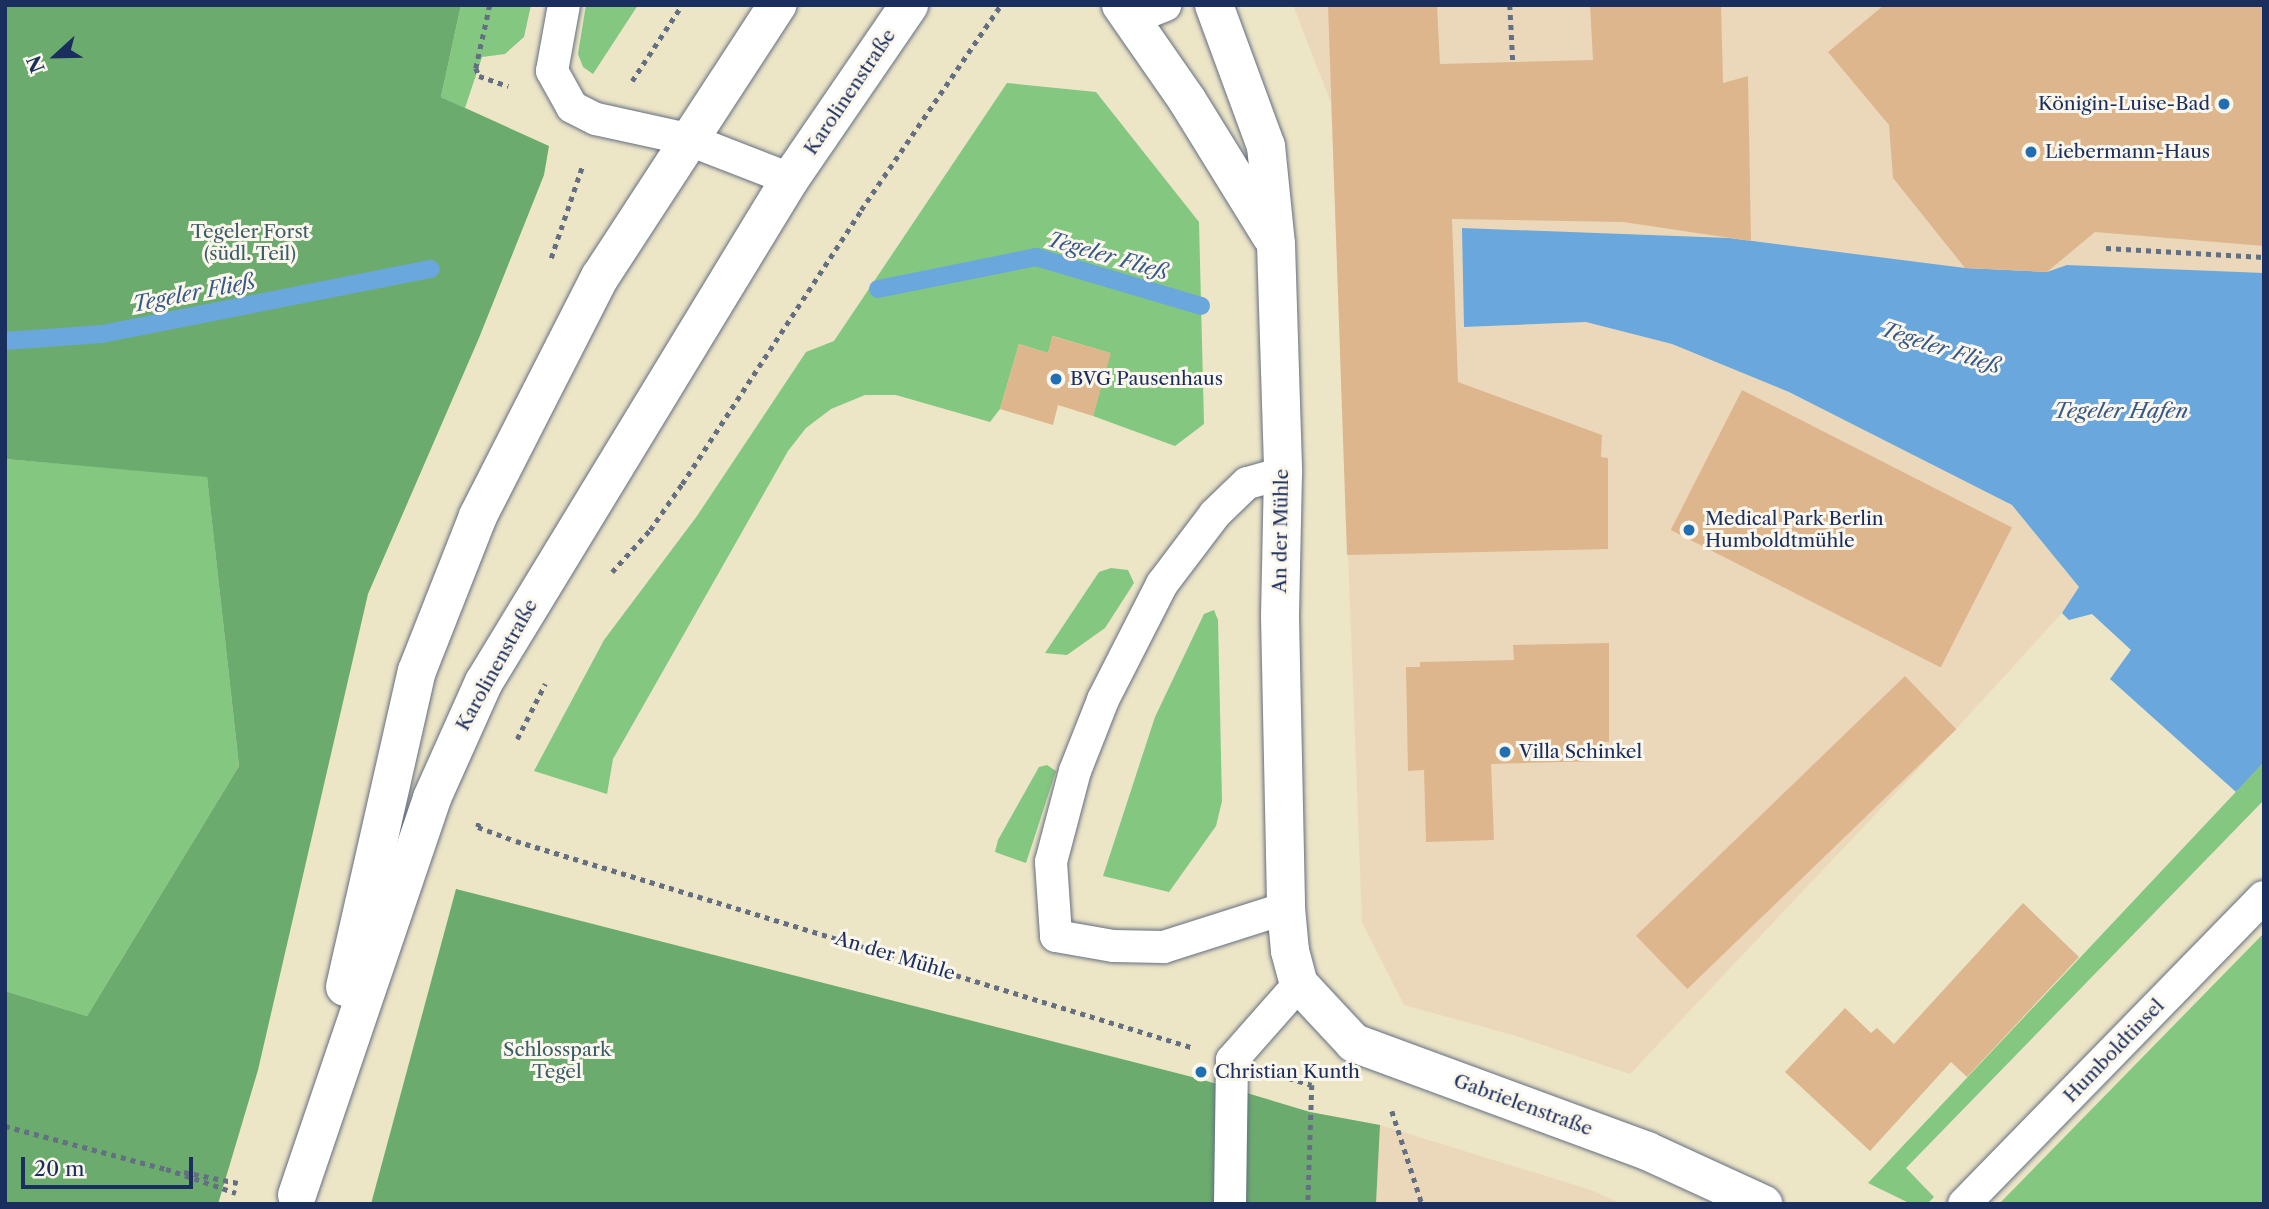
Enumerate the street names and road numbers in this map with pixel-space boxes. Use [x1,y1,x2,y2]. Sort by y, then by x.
street label: Karolinenstraße [800,25,900,159]
street label: An der Mühle [1269,468,1293,594]
street label: Karolinenstraße [451,595,543,735]
street label: An der Mühle [832,927,958,985]
street label: Humboldtinsel [2059,995,2169,1107]
street label: Gabrielenstraße [1450,1069,1596,1141]

